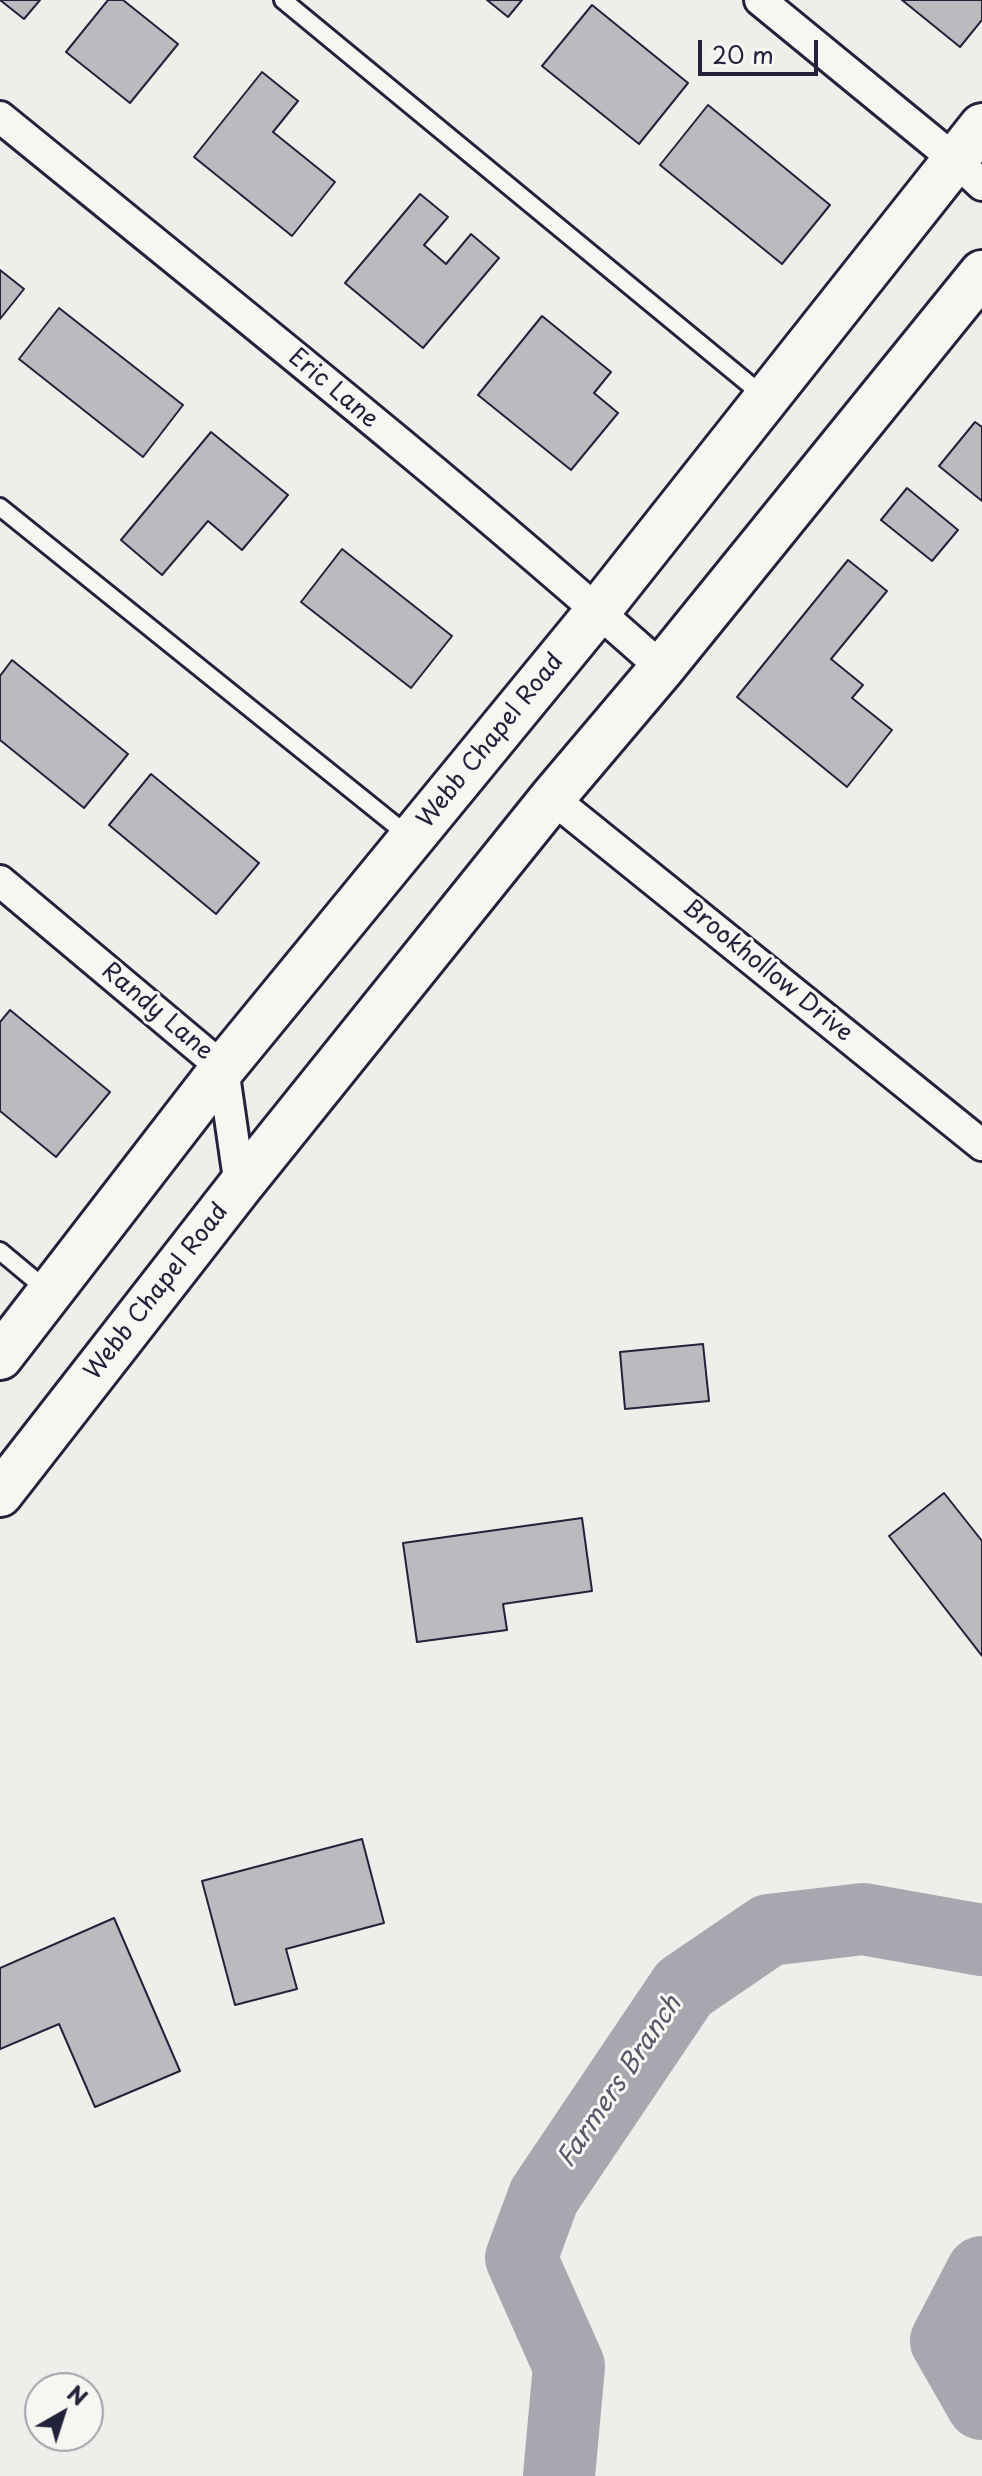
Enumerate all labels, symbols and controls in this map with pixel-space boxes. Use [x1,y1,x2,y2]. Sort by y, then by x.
scale bar [702,24,822,74]
text: 20 m [712,36,774,72]
street label: Eric Lane [282,343,384,435]
street label: Webb Chapel Road [412,648,570,834]
street label: Brookhollow Drive [676,894,858,1048]
street label: Randy Lane [95,957,219,1067]
street label: Webb Chapel Road [79,1198,235,1386]
water label: Farmers Branch [551,1990,689,2174]
north arrow [24,2372,104,2452]
text: N [61,2376,95,2413]

